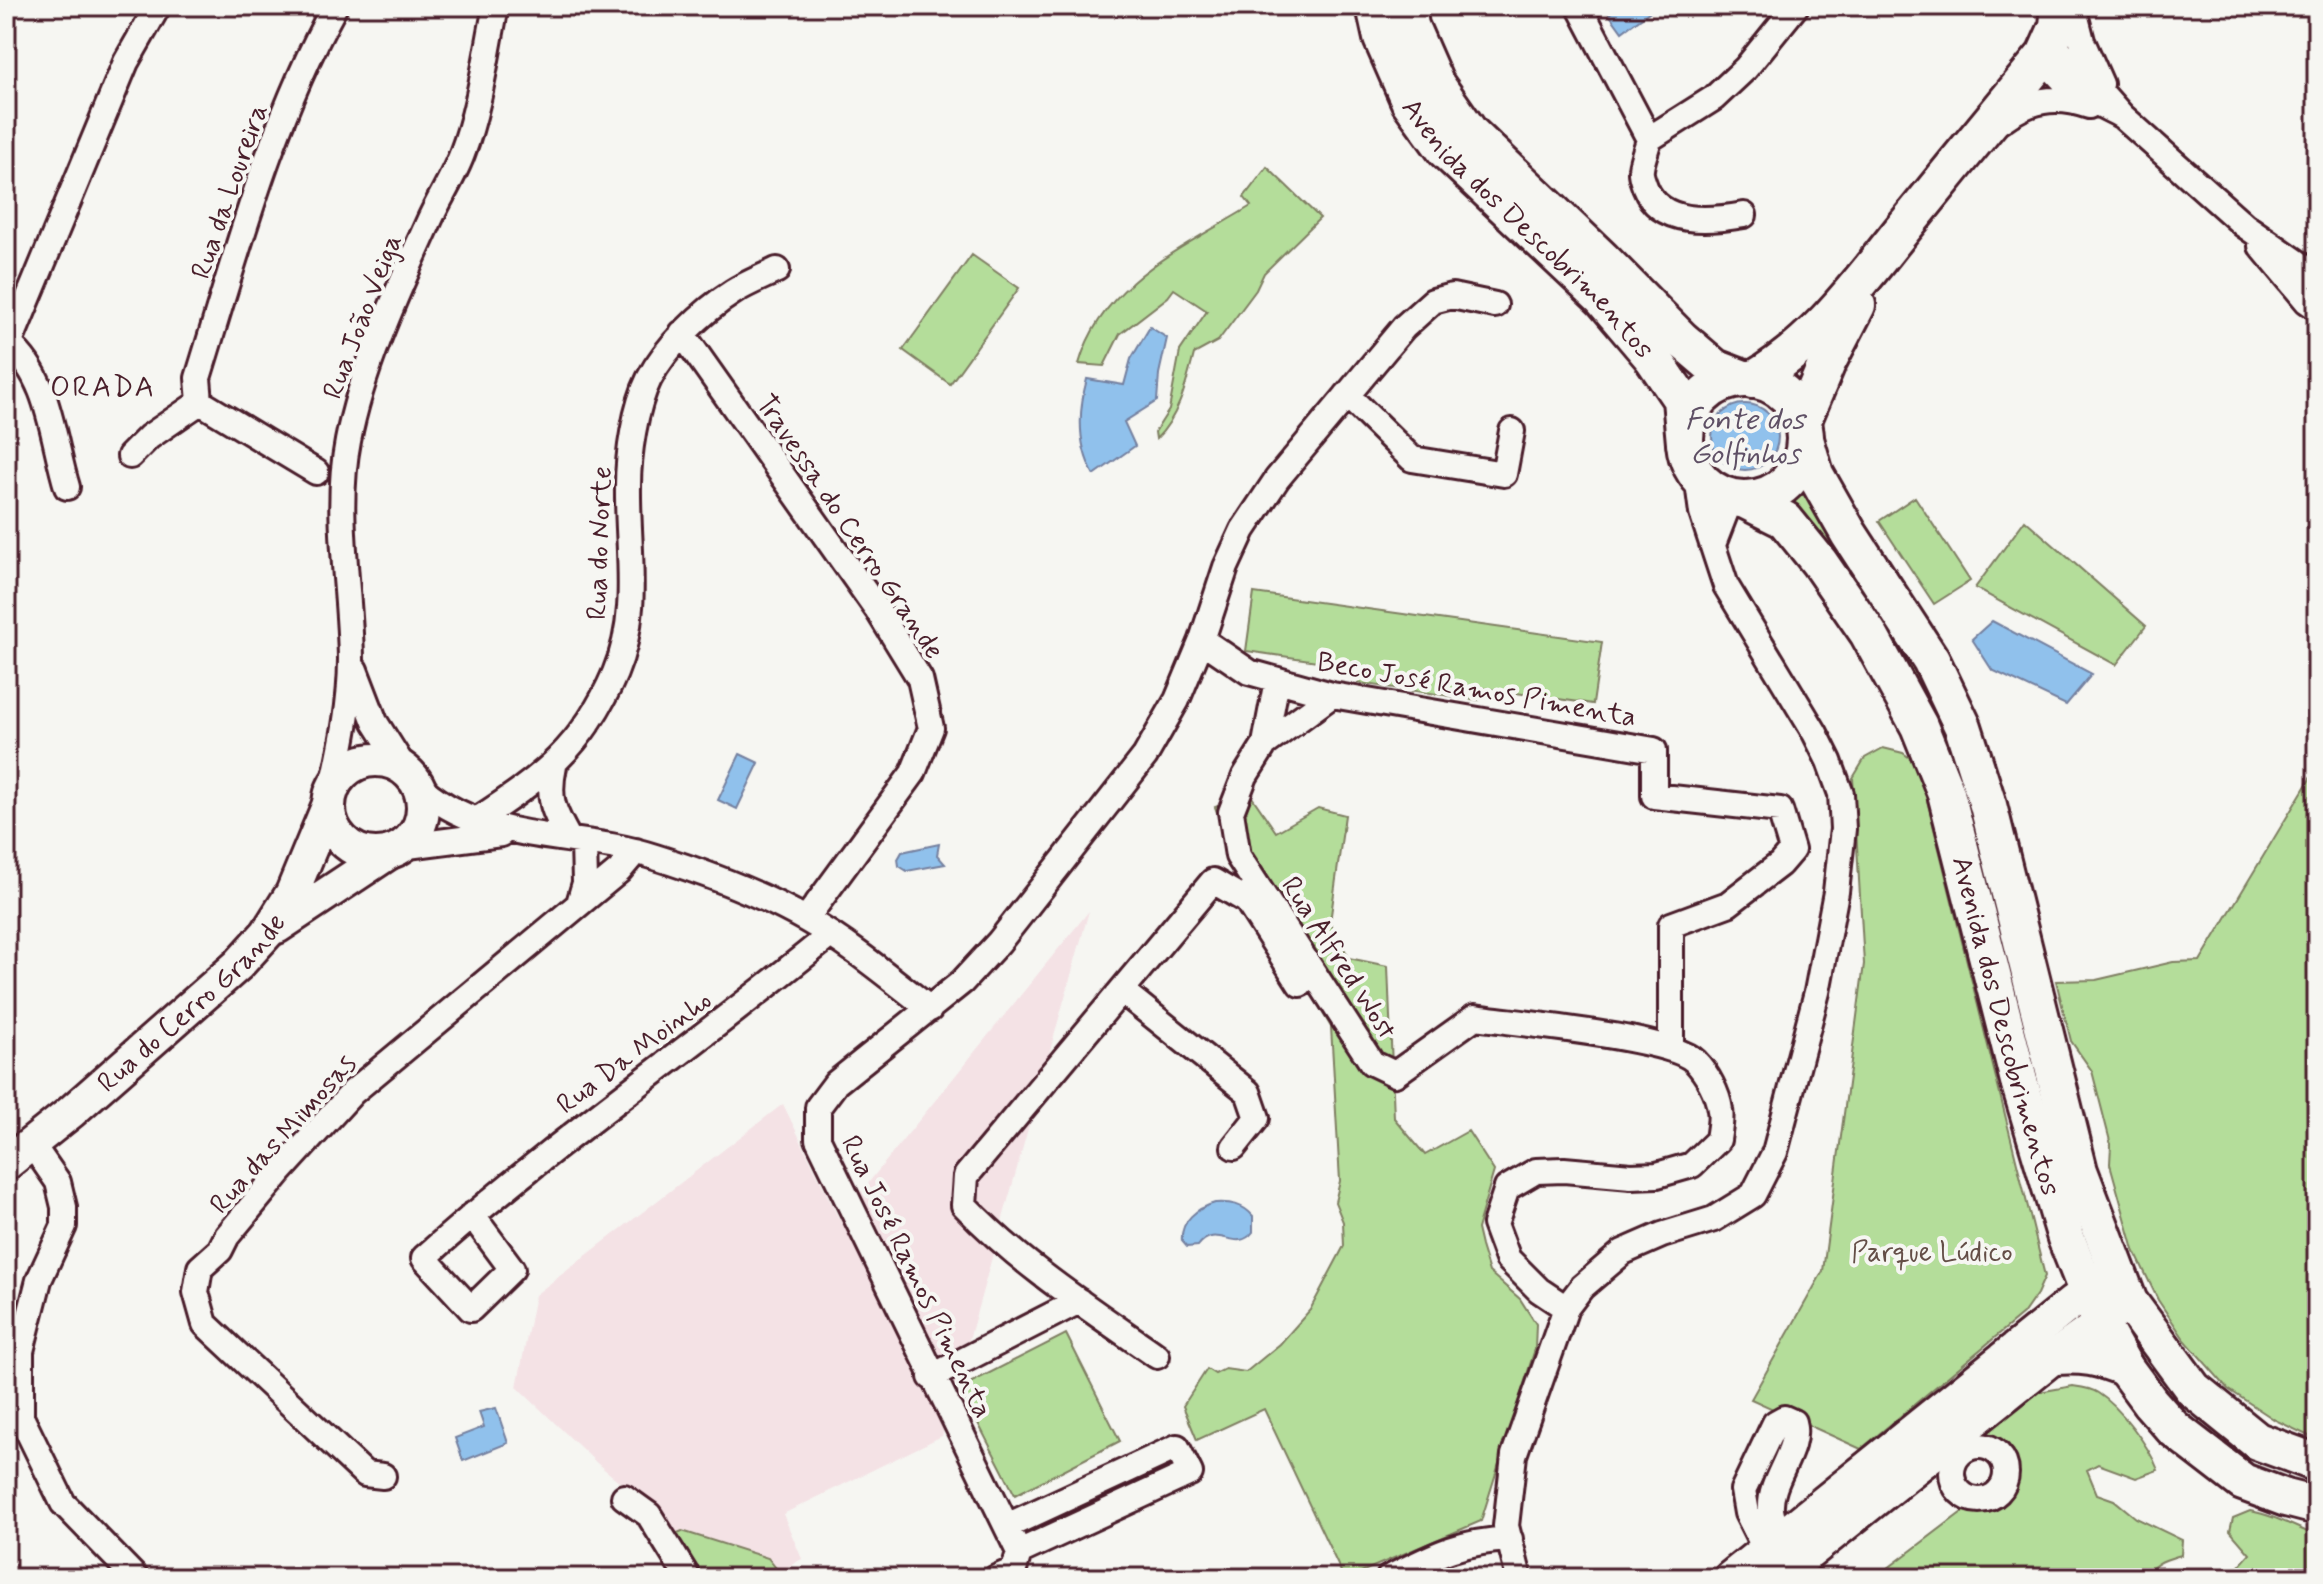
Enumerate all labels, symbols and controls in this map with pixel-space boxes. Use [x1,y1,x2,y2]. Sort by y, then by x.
street label: Avenida dos Descobrimentos [1392,91,1662,367]
street label: Rua da Loureira [183,99,278,284]
street label: Rua João Veiga [315,229,412,405]
district label: ORADA [50,368,156,407]
street label: Travessa do Cerro Grande [746,388,952,667]
water label: Fonte dos Golfinhos [1685,401,1808,474]
street label: Rua do Norte [579,465,622,621]
street label: Beco José Ramos Pimenta [1314,644,1639,737]
street label: Avenida dos Descobrimentos [1942,853,2068,1200]
street label: Rua Alfred Wost [1271,870,1405,1047]
street label: Rua do Cerro Grande [90,907,296,1102]
street label: Rua Da Moinho [550,983,720,1123]
street label: Rua das Mimosas [202,1047,366,1223]
street label: Rua José Ramos Pimenta [831,1130,1000,1425]
park label: Parque Lúdico [1851,1235,2013,1272]

